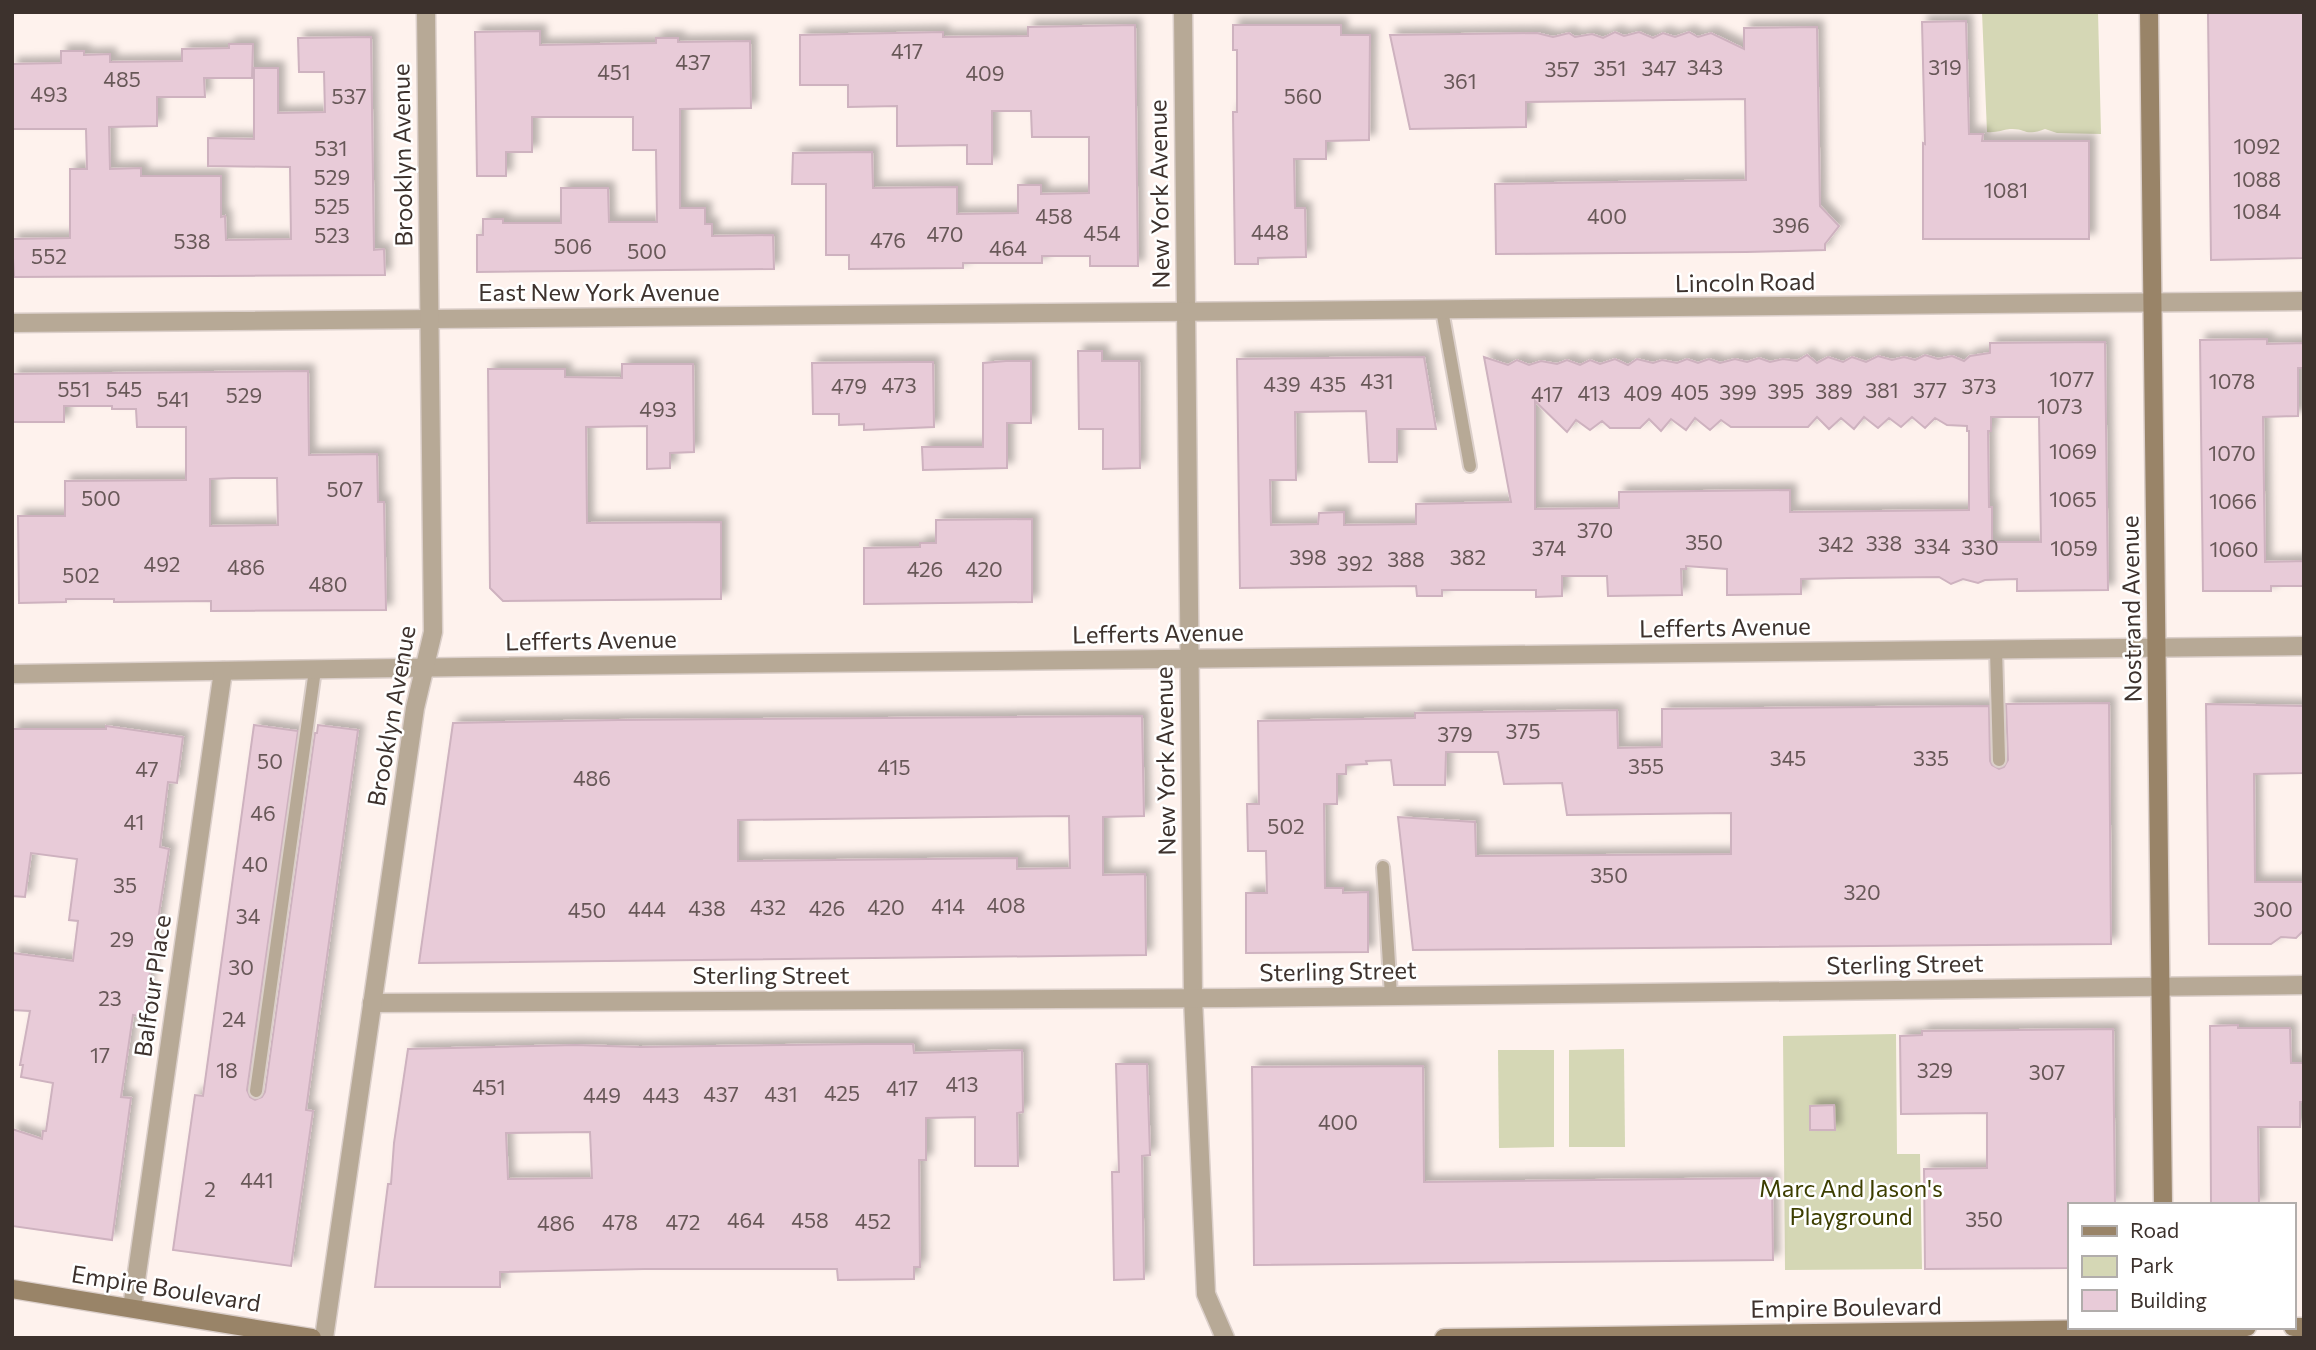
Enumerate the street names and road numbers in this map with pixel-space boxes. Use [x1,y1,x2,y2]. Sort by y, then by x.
street label: Brooklyn Avenue [385,63,418,247]
street label: New York Avenue [1142,99,1175,289]
street label: Lincoln Road [1675,266,1815,297]
street label: East New York Avenue [478,277,720,306]
street label: Nostrand Avenue [2114,515,2147,703]
street label: Lefferts Avenue [1639,611,1811,642]
street label: Lefferts Avenue [1072,617,1244,648]
street label: Brooklyn Avenue [360,623,421,808]
street label: Lefferts Avenue [505,624,677,655]
street label: New York Avenue [1148,666,1181,856]
street label: Balfour Place [127,913,176,1059]
street label: Sterling Street [1826,948,1984,979]
street label: Sterling Street [1259,955,1417,986]
street label: Sterling Street [692,960,850,989]
street label: Empire Boulevard [69,1258,263,1317]
street label: Empire Boulevard [1750,1290,1942,1323]

